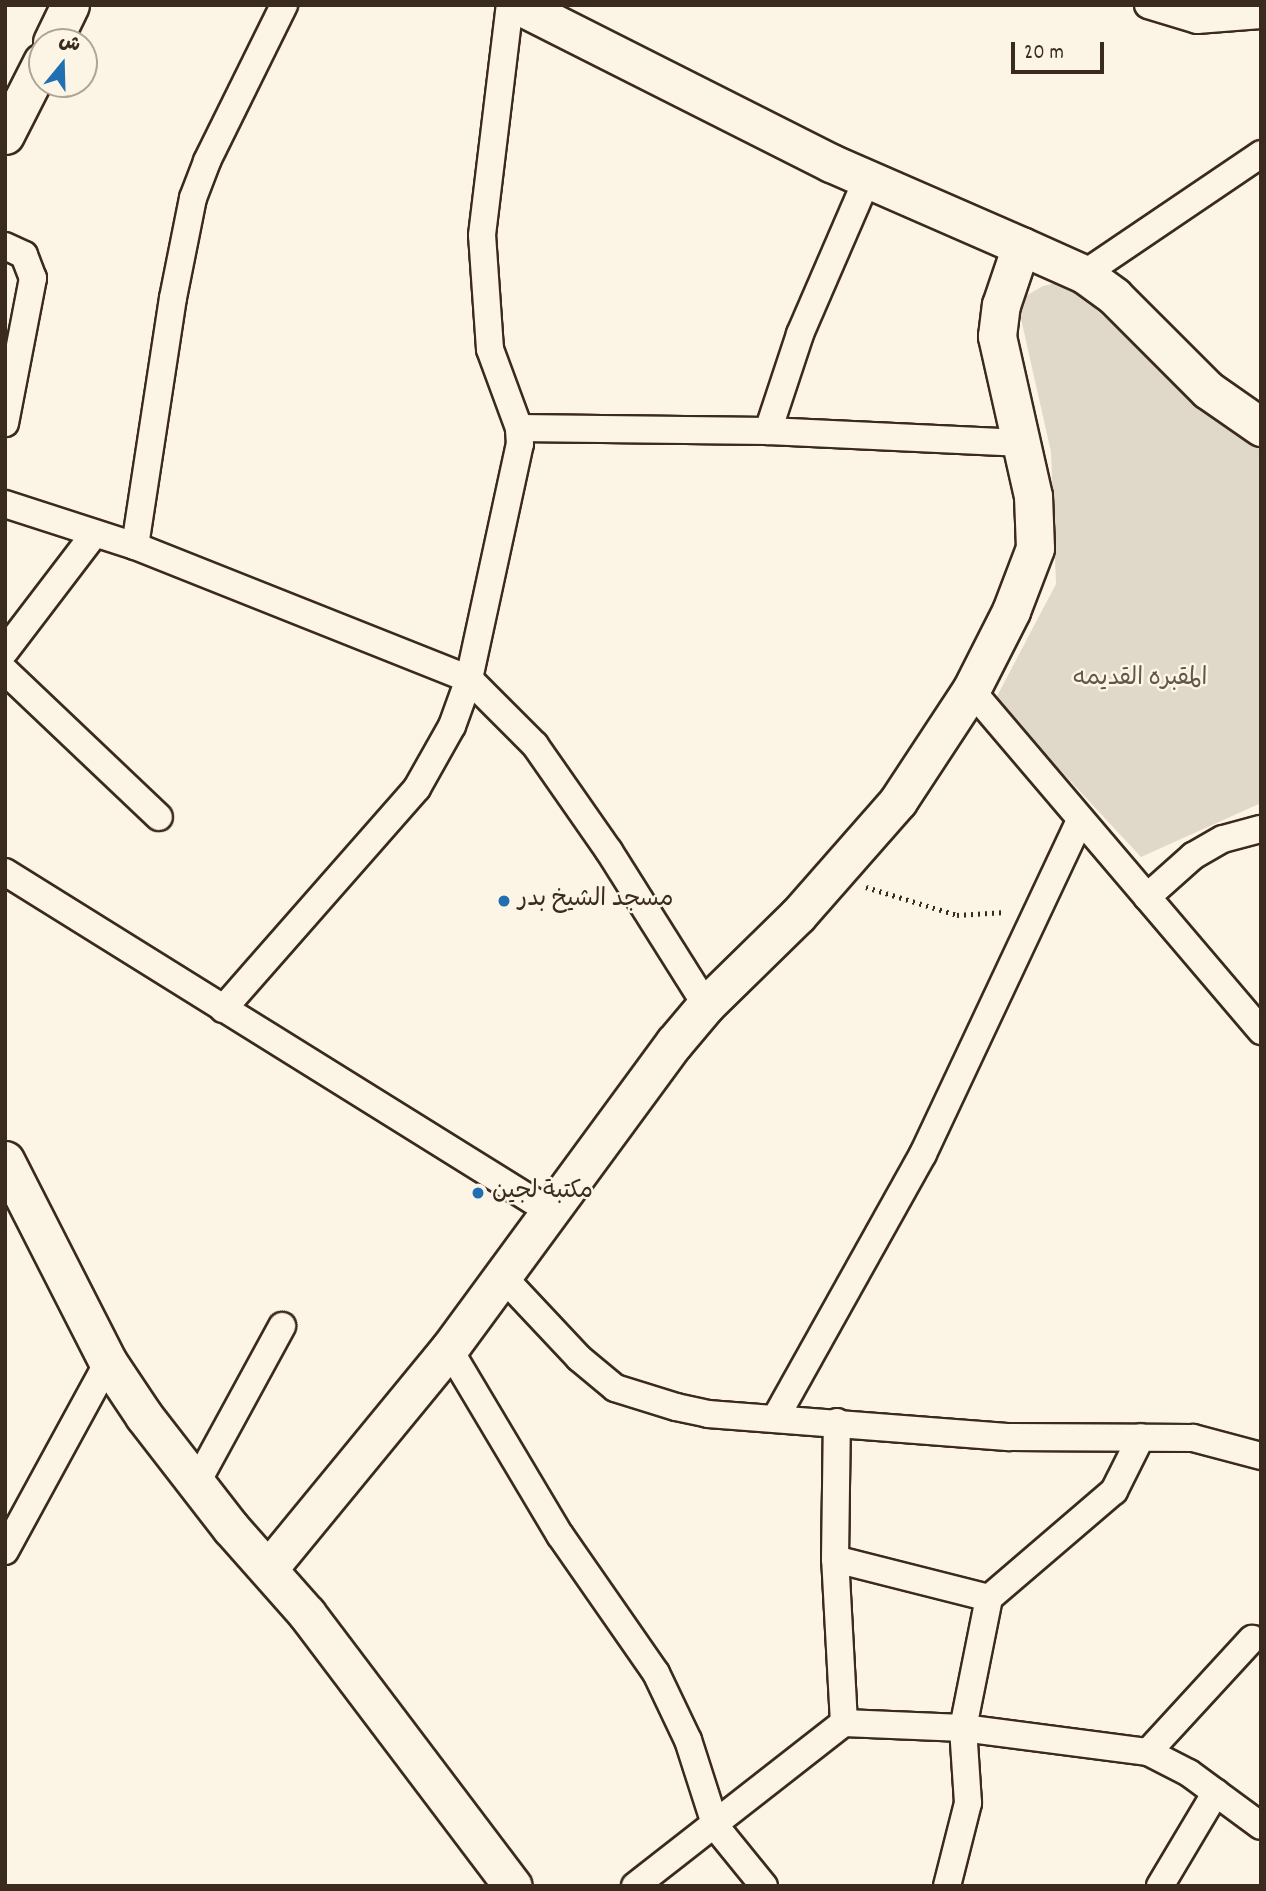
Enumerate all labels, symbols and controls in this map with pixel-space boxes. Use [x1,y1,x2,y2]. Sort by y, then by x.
north arrow [28,28,98,98]
text: ش [55,28,84,61]
scale bar [1014,28,1107,72]
text: 20 m [1024,39,1064,69]
park label: المقبره القديمه [1073,666,1207,694]
place label: مسجد الشيخ بدر [518,887,673,915]
marker: مسجد الشيخ بدر [496,893,512,909]
place label: مكتبة لجين [492,1179,593,1207]
marker: مكتبة لجين [470,1185,486,1201]

